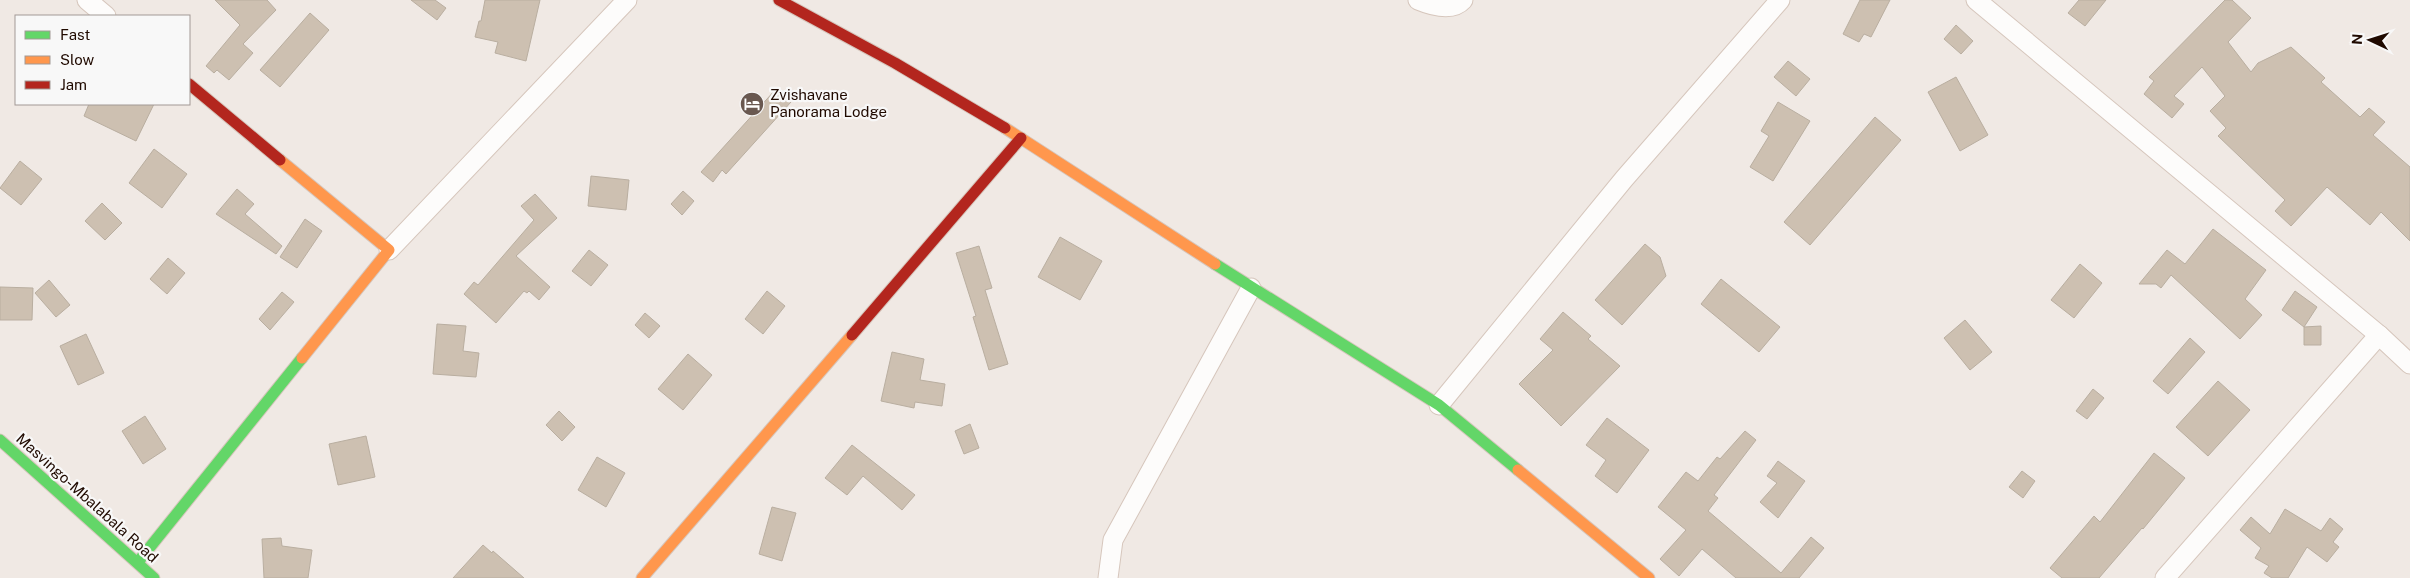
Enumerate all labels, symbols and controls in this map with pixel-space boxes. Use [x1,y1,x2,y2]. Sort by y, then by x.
legend [15,15,190,105]
north arrow [2345,15,2395,65]
text: Fast [60,26,90,43]
text: N [2349,33,2365,45]
text: Slow [60,51,95,68]
text: Jam [60,76,87,93]
place label: Zvishavane Panorama Lodge [770,86,887,120]
hotel icon: Zvishavane Panorama Lodge [739,91,765,117]
street label: Masvingo-Mbalabala Road [13,430,162,566]

